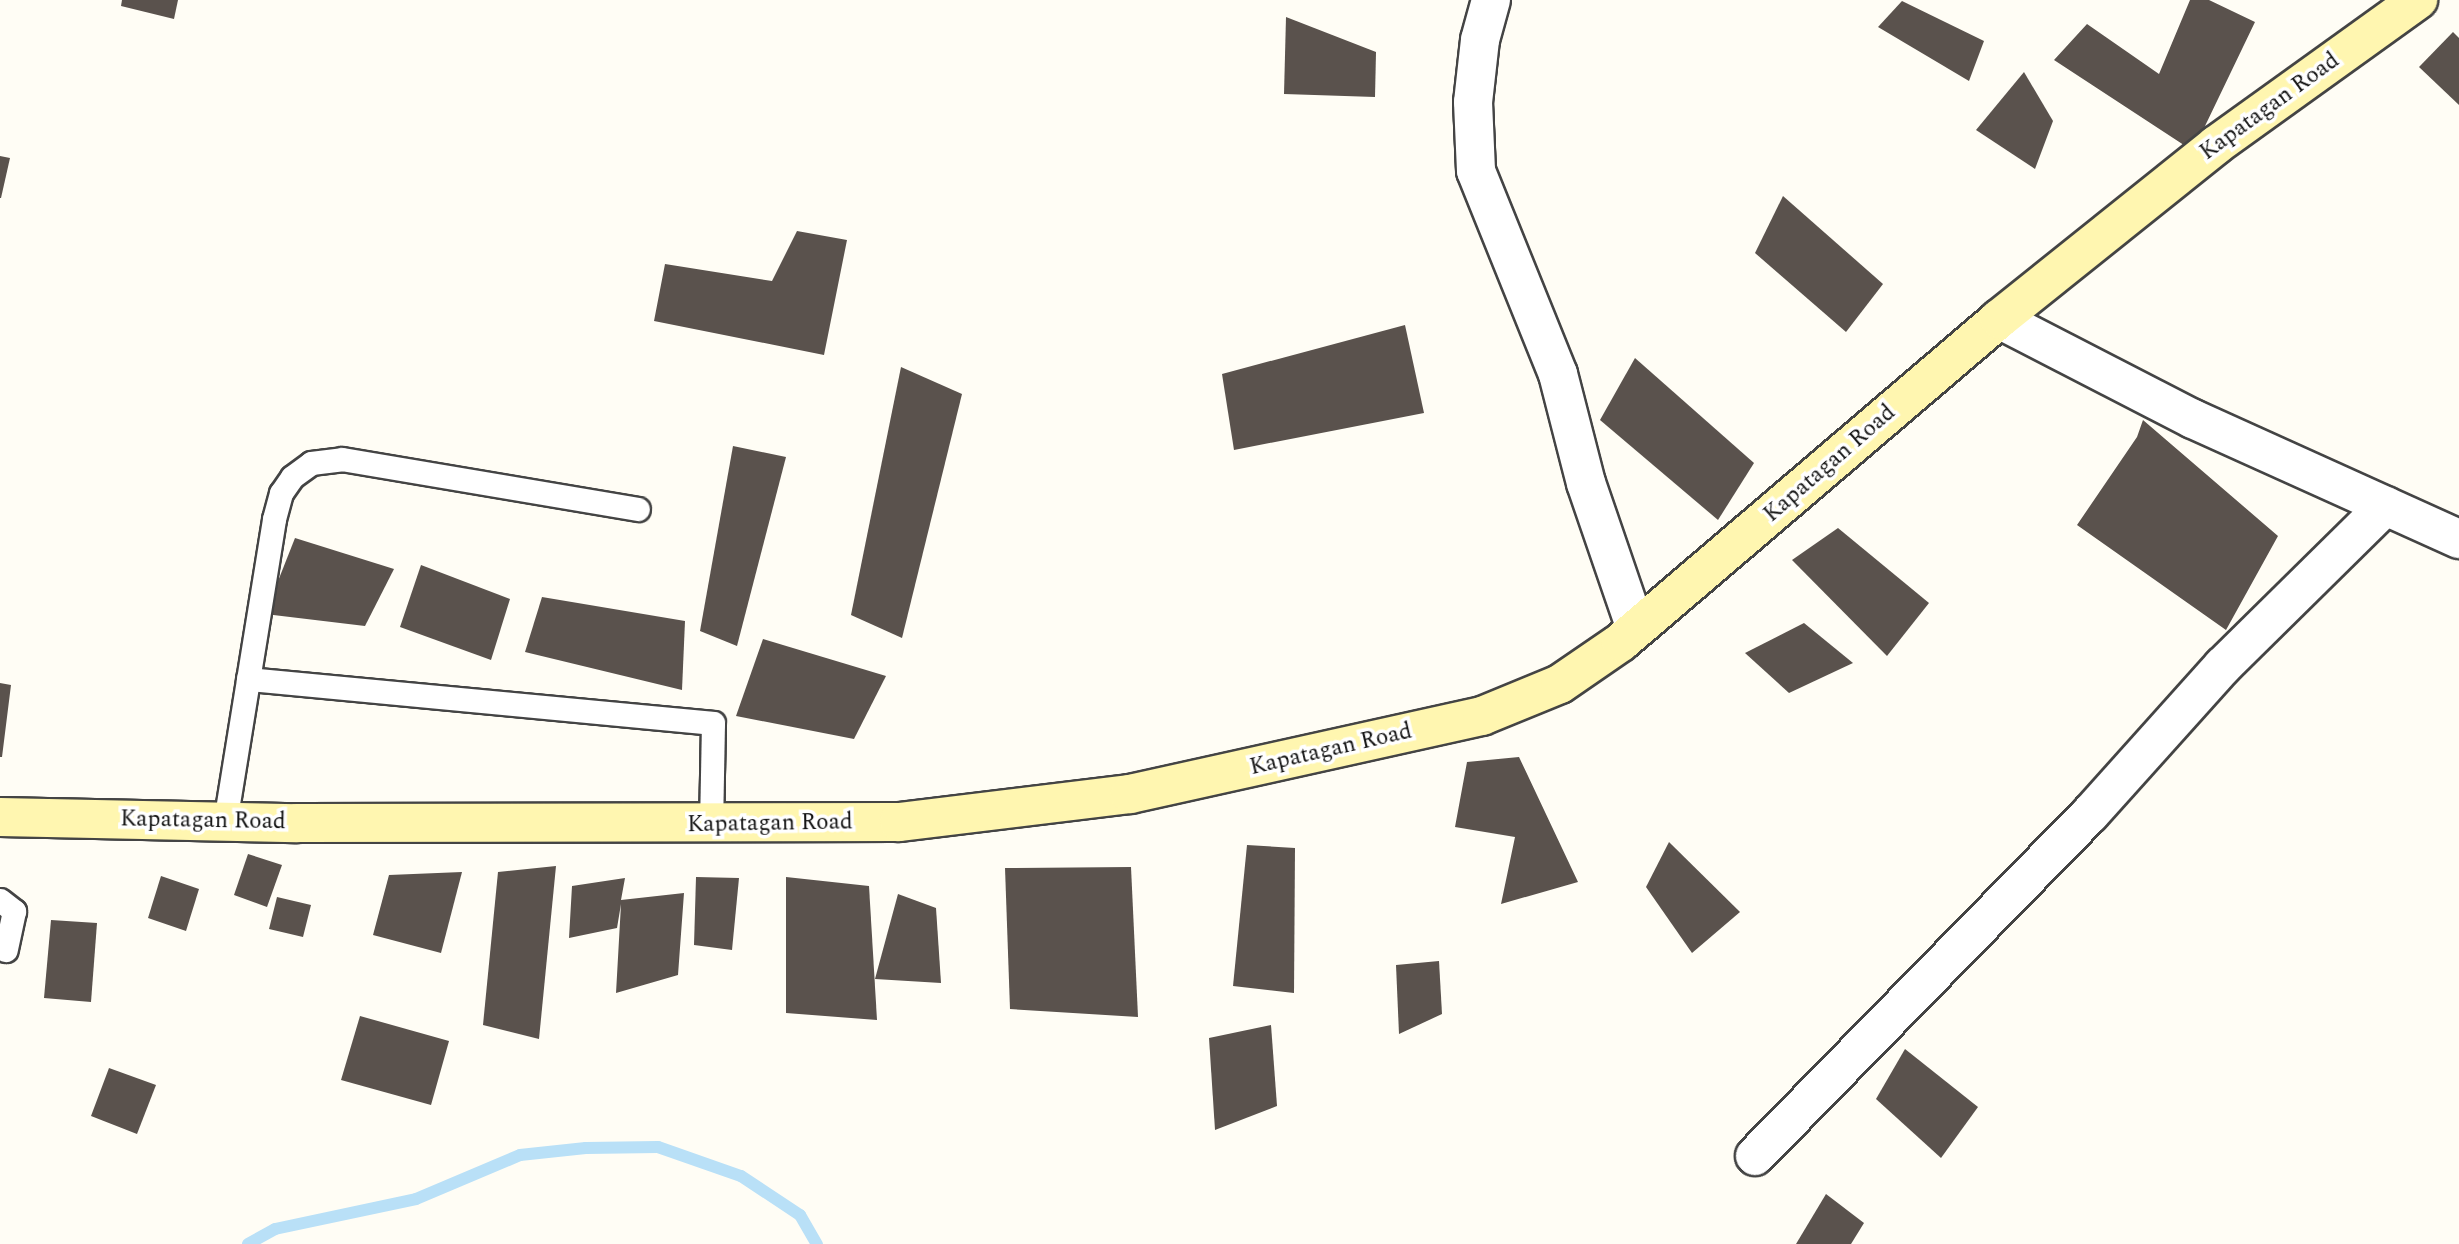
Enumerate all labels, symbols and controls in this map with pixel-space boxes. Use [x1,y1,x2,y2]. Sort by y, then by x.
street label: Kapatagan Road [2195,47,2345,167]
street label: Kapatagan Road [1758,399,1902,529]
street label: Kapatagan Road [1247,718,1415,782]
street label: Kapatagan Road [120,806,286,836]
street label: Kapatagan Road [687,809,853,839]

